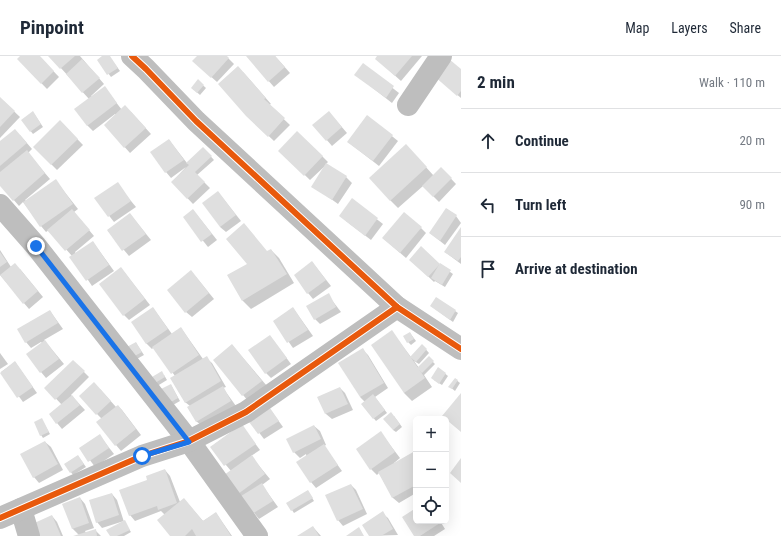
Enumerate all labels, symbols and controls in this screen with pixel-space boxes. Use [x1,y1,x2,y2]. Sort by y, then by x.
text: Pinpoint [20,16,84,39]
text: Map [625,20,649,36]
text: Layers [671,20,708,36]
text: Share [730,20,761,36]
text: 2 min [477,72,515,92]
text: Walk · 110 m [699,75,765,90]
icon: ahead [477,130,499,152]
text: Continue [515,132,569,150]
text: 20 m [739,133,765,148]
icon: left [477,194,499,216]
text: Turn left [515,196,566,214]
text: 90 m [739,197,765,212]
route end [27,237,45,255]
icon: arrive [477,258,499,280]
text: Arrive at destination [515,260,638,278]
map controls [413,416,449,524]
button: + [413,416,449,452]
route start [133,447,151,465]
button: − [413,452,449,488]
button: locate [413,488,449,524]

